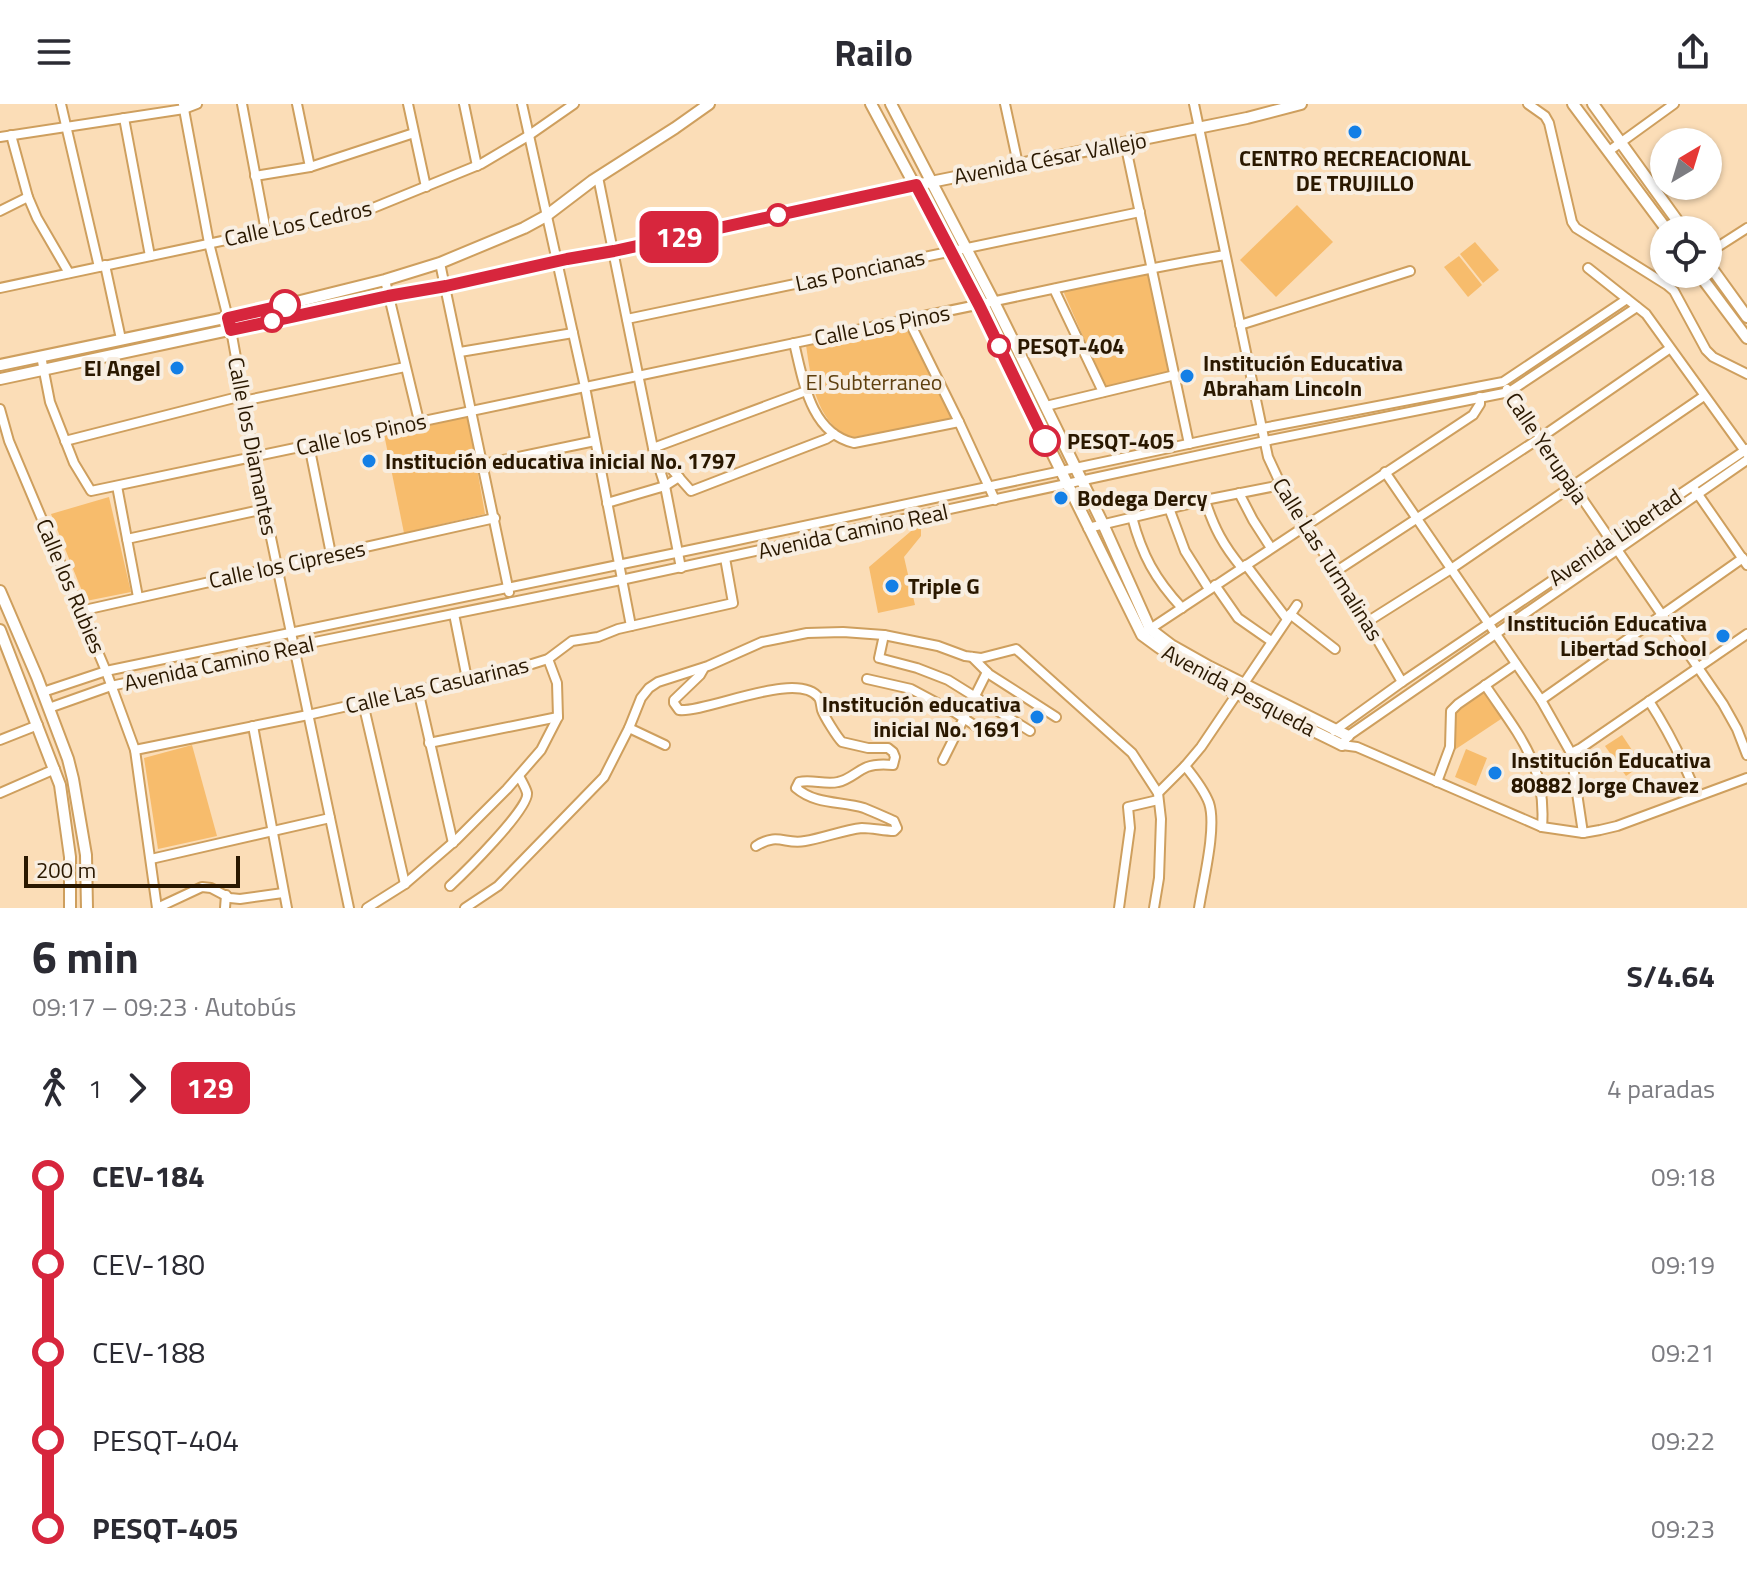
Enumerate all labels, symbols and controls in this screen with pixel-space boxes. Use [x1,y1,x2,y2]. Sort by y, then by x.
text: Railo [834,25,913,80]
icon: menu [32,30,76,74]
icon: share [1671,30,1715,74]
street label: Avenida César Vallejo [951,123,1149,193]
marker: CENTRO RECREACIONAL DE TRUJILLO [1346,123,1364,141]
north arrow [1650,128,1722,200]
map controls [1650,128,1722,288]
place label: CENTRO RECREACIONAL DE TRUJILLO [1239,141,1471,200]
street label: Calle Los Cedros [221,191,375,255]
unlabelled marker [767,204,789,226]
line badge: 129 [633,211,725,263]
text: 129 [655,215,703,258]
button: locate [1650,216,1722,288]
street label: Las Poncianas [792,240,928,300]
unlabelled marker [270,290,300,320]
street label: Calle Los Pinos [811,295,953,355]
unlabelled marker [261,310,283,332]
place label: PESQT-404 [1017,329,1125,363]
marker: PESQT-404 [988,335,1010,357]
place label: Institución Educativa Abraham Lincoln [1203,346,1403,405]
place label: El Angel [84,351,161,385]
street label: Calle los Diamantes [219,354,287,538]
marker: El Angel [168,359,186,377]
park label: El Subterraneo [806,365,942,399]
marker: Institución Educativa Abraham Lincoln [1178,367,1196,385]
street label: Calle Yerupaja [1497,385,1597,511]
street label: Calle los Pinos [293,404,429,464]
place label: PESQT-405 [1067,424,1175,458]
marker: PESQT-405 [1030,426,1060,456]
place label: Institución educativa inicial No. 1797 [385,444,737,478]
marker: Institución educativa inicial No. 1797 [360,452,378,470]
street label: Calle Las Turmalinas [1264,471,1392,647]
street label: Avenida Libertad [1542,480,1688,594]
place label: Bodega Dercy [1077,481,1207,515]
marker: Bodega Dercy [1052,489,1070,507]
street label: Avenida Camino Real [755,494,951,568]
street label: Calle los Rubies [27,513,115,659]
street label: Calle los Cipreses [206,531,368,597]
place label: Triple G [908,569,980,603]
marker: Triple G [883,577,901,595]
place label: Institución Educativa Libertad School [1507,606,1707,665]
street label: Avenida Camino Real [121,626,317,700]
marker: Institución Educativa Libertad School [1714,627,1732,645]
street label: Avenida Pesqueda [1156,635,1322,745]
street label: Calle Las Casuarinas [342,647,532,723]
place label: Institución educativa inicial No. 1691 [822,687,1021,746]
marker: Institución educativa inicial No. 1691 [1028,708,1046,726]
place label: Institución Educativa 80882 Jorge Chavez [1511,743,1711,802]
marker: Institución Educativa 80882 Jorge Chavez [1486,764,1504,782]
scale bar [24,852,240,888]
text: 200 m [36,853,96,887]
text: 6 min [32,923,139,990]
text: S/4.64 [1627,953,1715,999]
text: 09:17 – 09:23 · Autobús [32,987,296,1026]
icon: walk [32,1066,76,1110]
icon: forward [115,1066,159,1110]
text: 129 [187,1066,234,1109]
text: 1 [88,1069,103,1108]
text: 4 paradas [1607,1069,1715,1108]
text: CEV-184 [92,1153,205,1199]
text: 09:18 [1651,1157,1715,1196]
text: CEV-180 [92,1241,205,1287]
text: 09:19 [1651,1245,1715,1284]
text: CEV-188 [92,1329,205,1375]
text: 09:21 [1651,1333,1715,1372]
text: PESQT-404 [92,1417,239,1463]
text: 09:22 [1651,1421,1715,1460]
text: PESQT-405 [92,1505,239,1551]
text: 09:23 [1651,1509,1715,1548]

